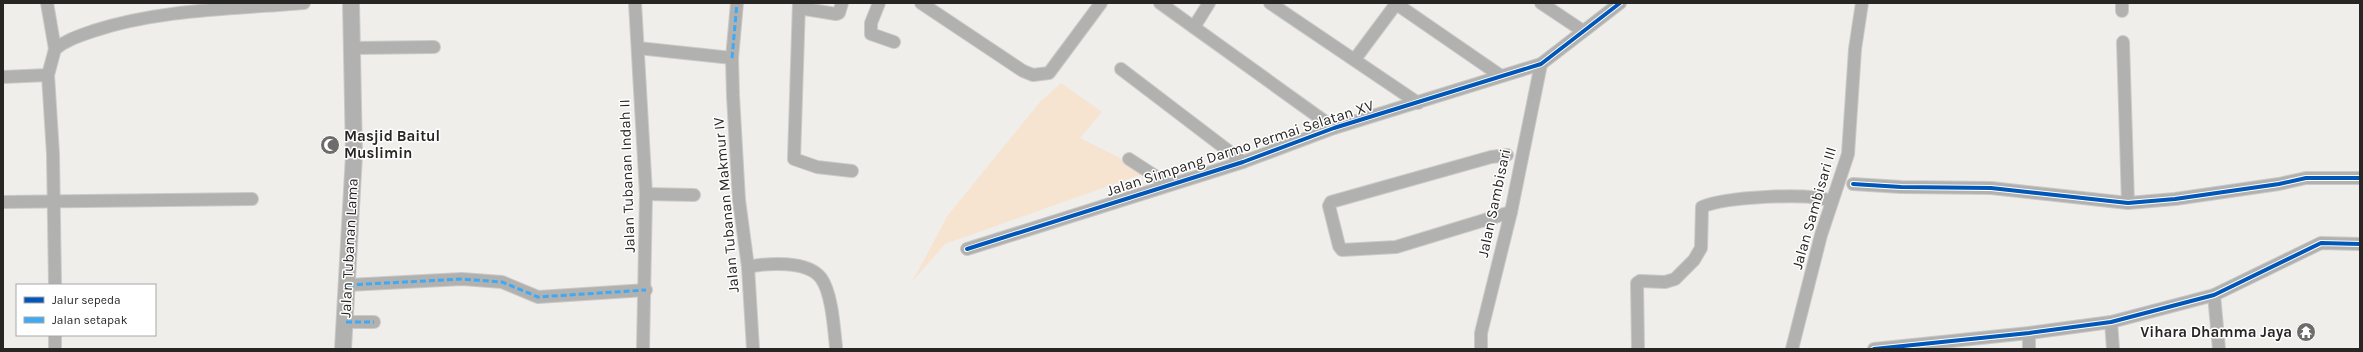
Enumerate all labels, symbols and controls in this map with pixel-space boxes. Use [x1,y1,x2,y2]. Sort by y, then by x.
street label: Jalan Simpang Darmo Permai Selatan XV [1104,96,1376,200]
street label: Jalan Tubanan Indah II [615,99,639,253]
street label: Jalan Tubanan Makmur IV [709,116,743,294]
place label: Masjid Baitul Muslimin [344,127,440,162]
mosque icon: Masjid Baitul Muslimin [319,134,341,156]
street label: Jalan Sambisari III [1788,145,1840,271]
street label: Jalan Sambisari [1474,147,1514,259]
street label: Jalan Tubanan Lama [336,178,362,318]
legend [16,284,156,336]
text: Jalur sepeda [52,293,121,307]
text: Jalan setapak [52,313,128,327]
temple icon: Vihara Dhamma Jaya [2295,321,2317,343]
place label: Vihara Dhamma Jaya [2140,323,2292,341]

